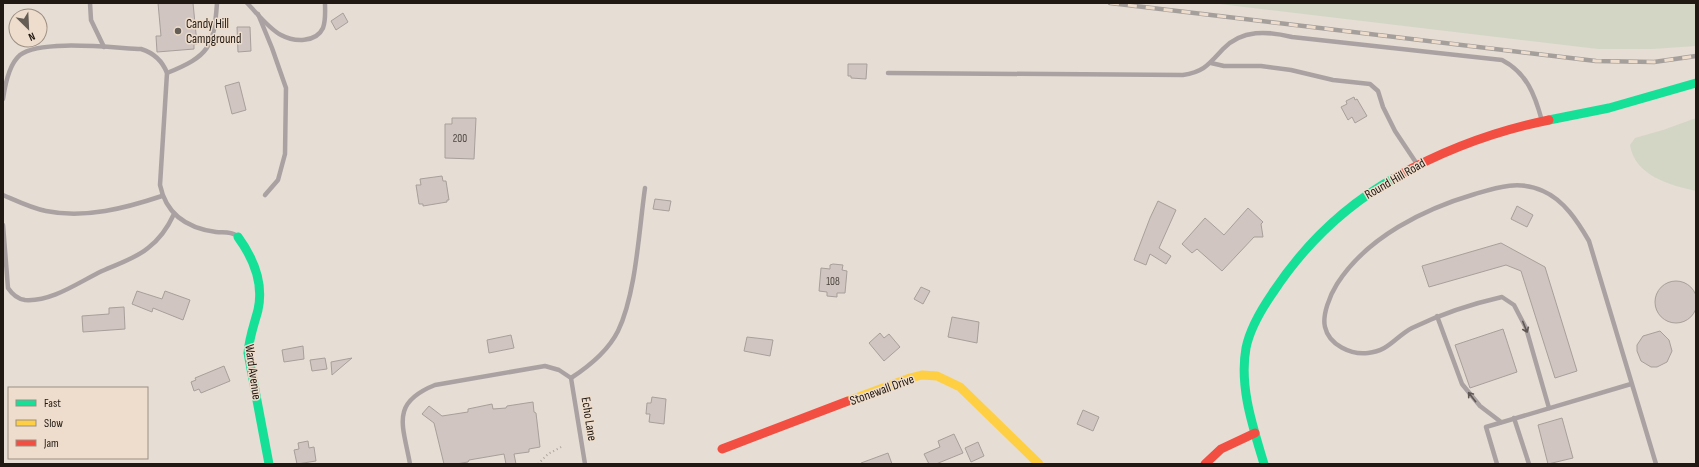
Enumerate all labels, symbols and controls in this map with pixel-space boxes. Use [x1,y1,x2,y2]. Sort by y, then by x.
north arrow [8,8,48,48]
place label: Candy Hill Campground [186,16,241,47]
marker: Candy Hill Campground [173,26,183,36]
text: N [26,30,37,44]
house number: 200 [453,132,467,145]
street label: Round Hill Road [1362,155,1428,203]
house number: 108 [826,275,840,288]
one-way arrow [1521,320,1529,332]
street label: Ward Avenue [241,343,265,401]
street label: Stonewall Drive [848,371,916,409]
legend [8,387,148,459]
one-way arrow [1468,391,1476,402]
text: Fast [44,396,61,411]
street label: Echo Lane [578,396,600,442]
text: Slow [44,416,63,431]
text: Jam [43,436,59,451]

